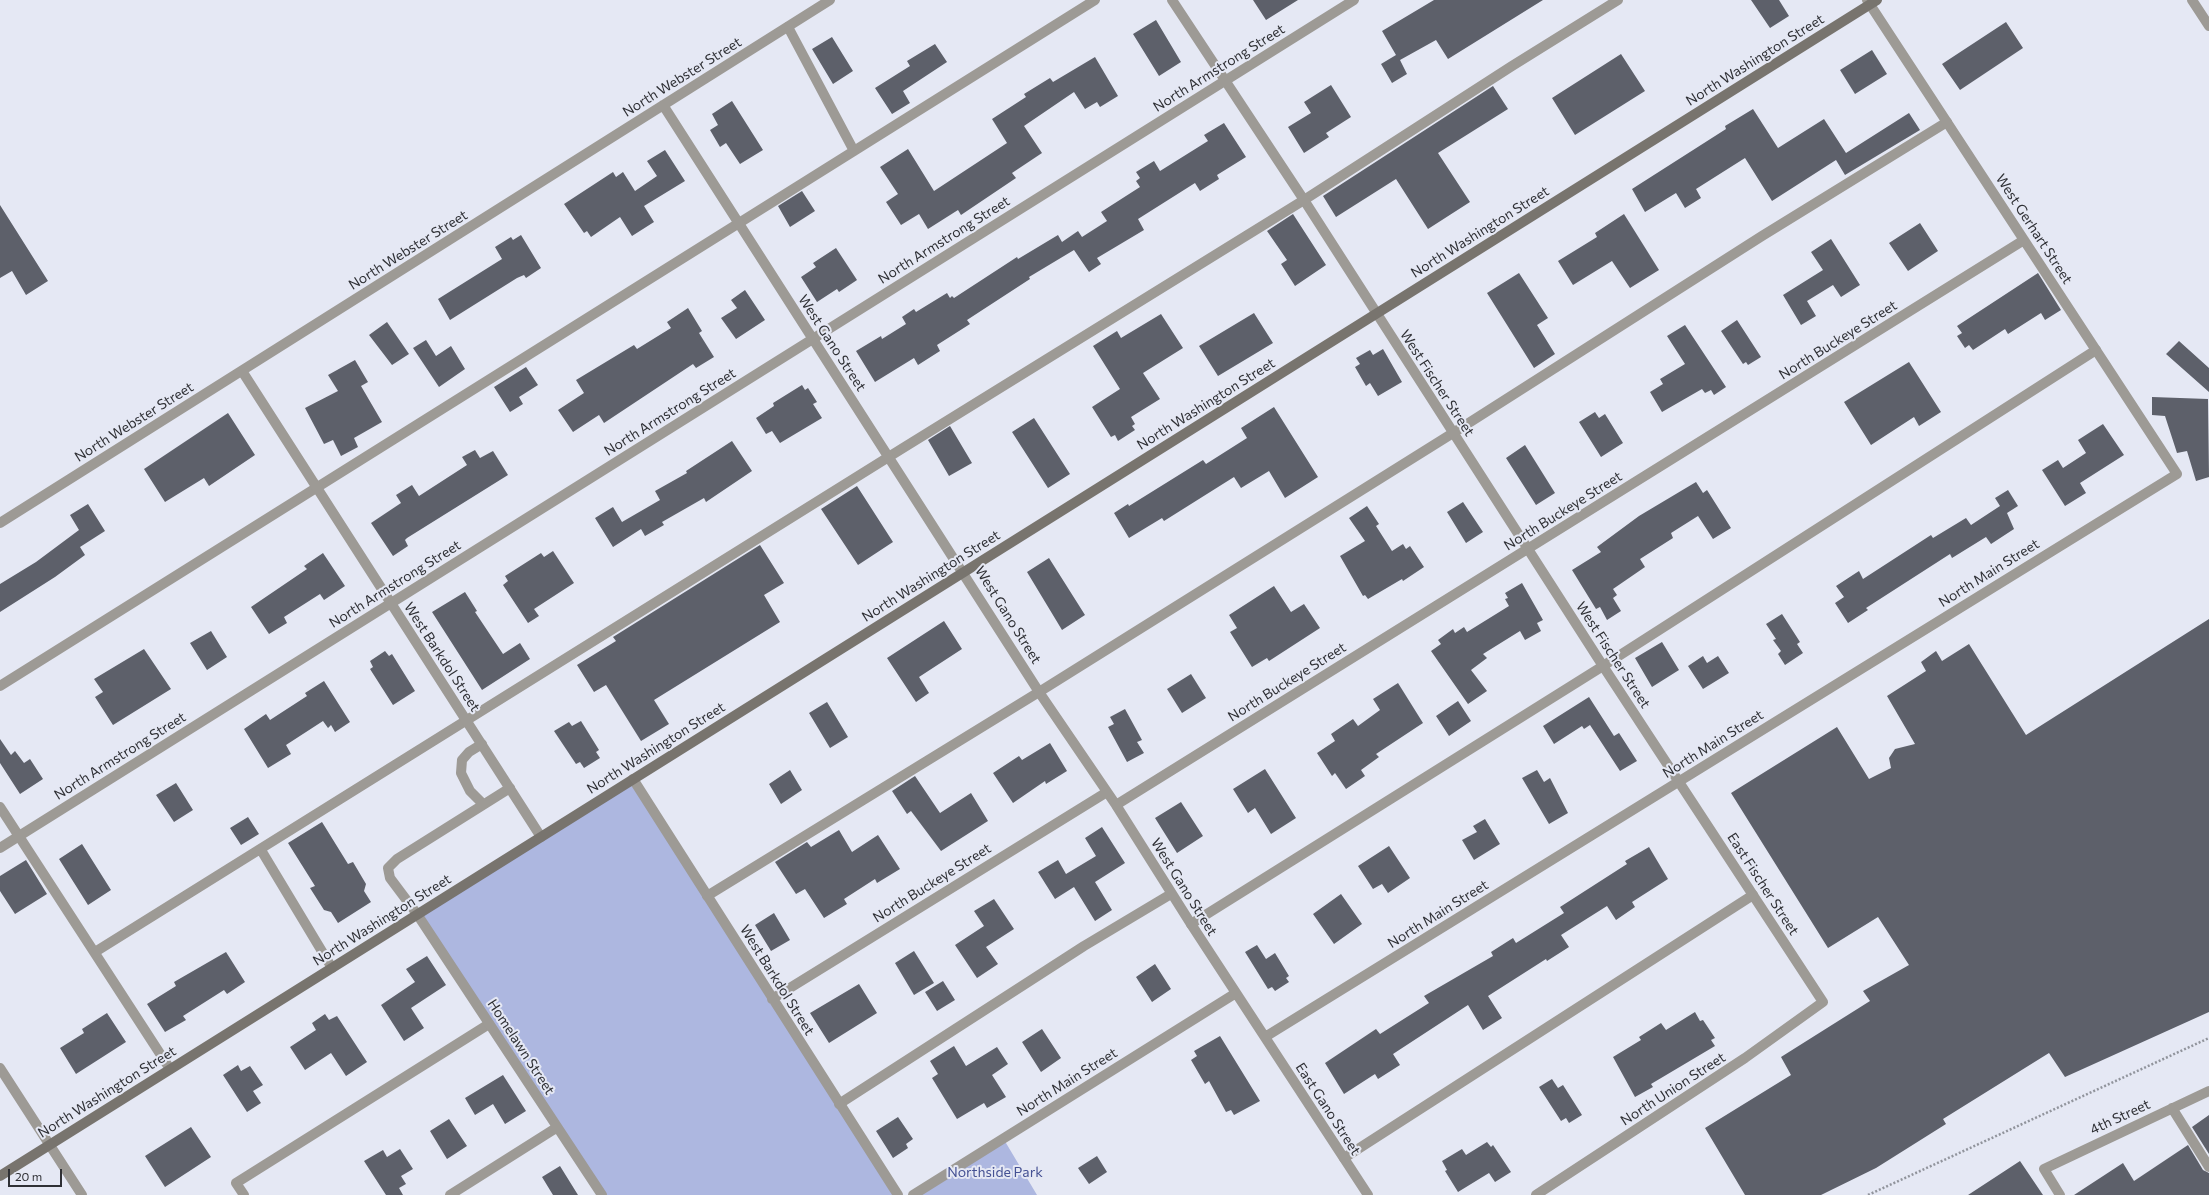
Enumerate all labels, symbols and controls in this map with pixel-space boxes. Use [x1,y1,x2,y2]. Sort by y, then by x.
street label: North Washington Street [1683,11,1827,109]
street label: North Armstrong Street [1150,21,1288,115]
street label: North Webster Street [619,34,745,120]
street label: West Gerhart Street [1992,171,2076,287]
street label: North Washington Street [1408,183,1552,281]
street label: North Armstrong Street [875,193,1013,287]
street label: North Webster Street [345,207,471,293]
street label: West Gano Street [795,292,869,394]
street label: North Buckeye Street [1776,297,1900,383]
street label: West Fischer Street [1396,327,1478,439]
street label: North Washington Street [1134,355,1278,453]
street label: North Armstrong Street [601,365,739,459]
street label: North Webster Street [71,379,197,465]
street label: North Buckeye Street [1501,468,1625,554]
street label: North Washington Street [859,527,1003,625]
street label: North Main Street [1936,535,2042,611]
street label: North Armstrong Street [326,537,464,631]
street label: West Gano Street [971,563,1045,667]
street label: West Barkdol Street [400,599,484,715]
street label: West Fischer Street [1572,599,1654,711]
street label: North Buckeye Street [1225,639,1349,725]
street label: North Washington Street [584,699,728,797]
street label: North Main Street [1660,706,1766,782]
street label: North Armstrong Street [51,709,189,803]
street label: East Fischer Street [1724,830,1802,938]
street label: West Gano Street [1147,835,1221,939]
street label: North Buckeye Street [870,840,994,926]
street label: North Washington Street [310,871,454,969]
street label: North Main Street [1385,876,1491,952]
street label: West Barkdol Street [736,922,818,1038]
street label: Homelawn Street [484,996,558,1098]
street label: North Washington Street [35,1043,179,1141]
street label: North Main Street [1014,1044,1120,1120]
street label: North Union Street [1617,1049,1729,1129]
street label: East Gano Street [1292,1060,1364,1158]
street label: 4th Street [2087,1096,2153,1138]
scale bar [10,1161,64,1187]
park label: Northside Park [947,1164,1043,1180]
text: 20 m [15,1169,42,1183]

